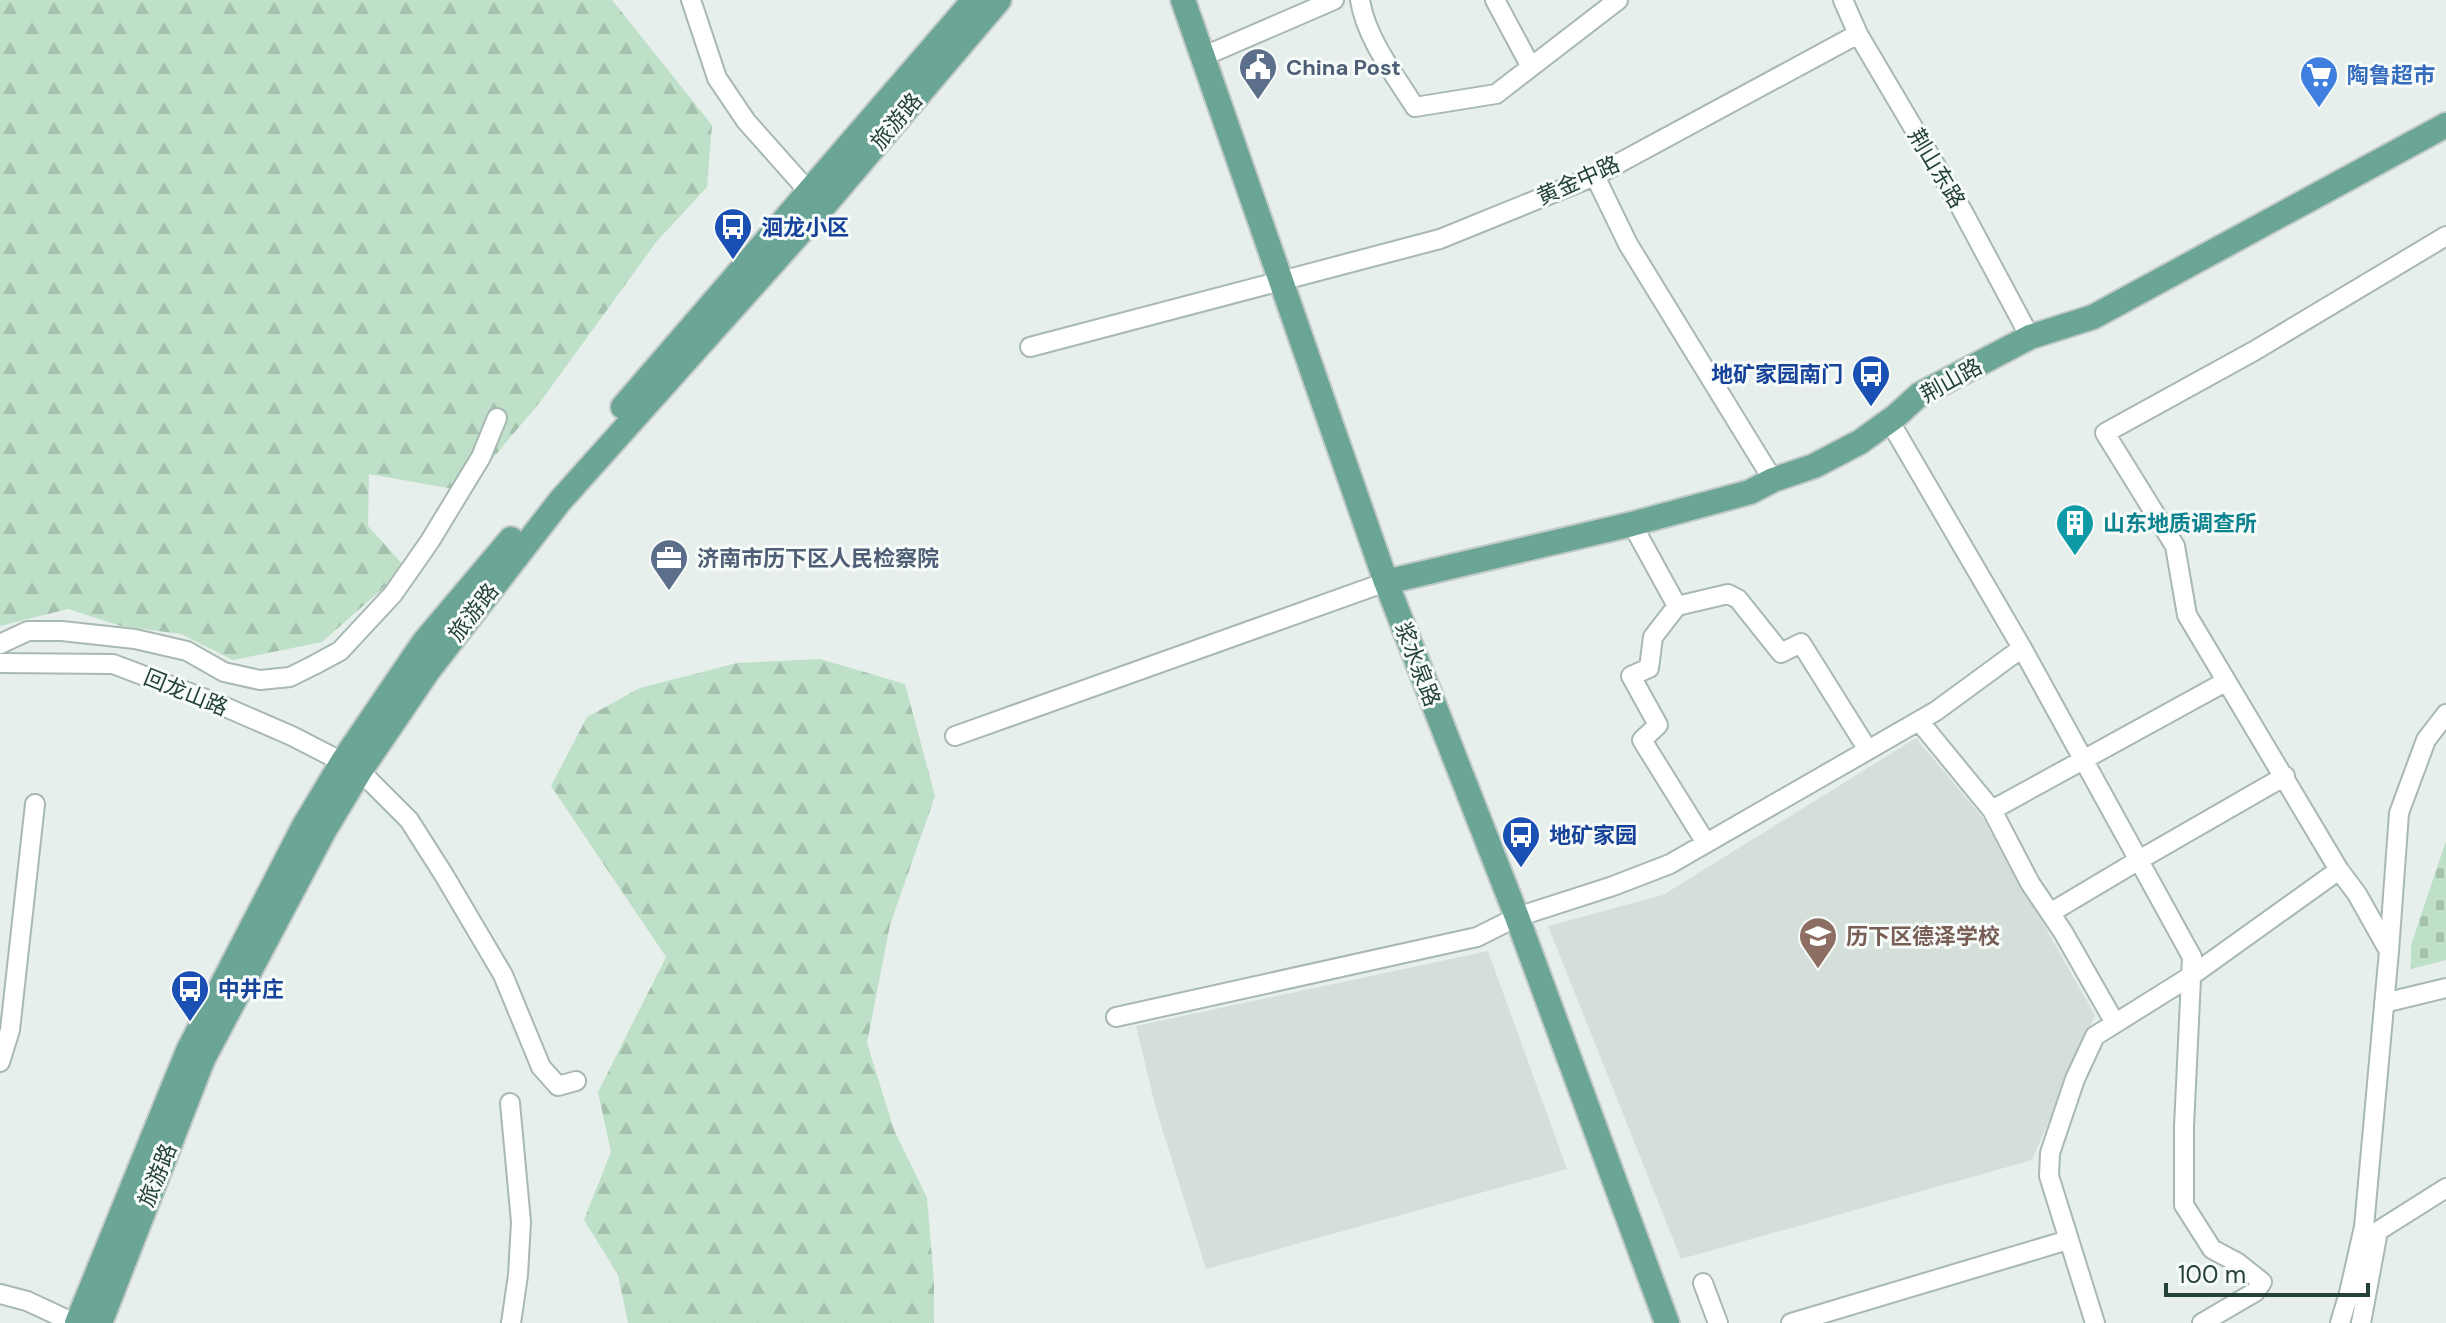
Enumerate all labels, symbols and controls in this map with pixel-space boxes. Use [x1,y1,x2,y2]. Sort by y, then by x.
public building icon: China Post [1237,46,1279,101]
place label: China Post [1286,53,1401,82]
supermarket icon: 陶鲁超市 [2298,54,2340,109]
place label: 陶鲁超市 [2347,61,2435,90]
street label: 旅游路 [864,87,929,156]
street label: 荆山东路 [1901,123,1972,213]
street label: 黄金中路 [1532,149,1624,212]
bus stop icon: 洄龙小区 [712,206,754,261]
place label: 洄龙小区 [761,213,849,242]
street label: 荆山路 [1915,352,1987,409]
bus stop icon: 地矿家园南门 [1850,353,1892,408]
place label: 地矿家园南门 [1711,360,1843,389]
building icon: 山东地质调查所 [2054,502,2096,557]
place label: 山东地质调查所 [2103,509,2257,538]
office icon: 济南市历下区人民检察院 [648,537,690,592]
place label: 济南市历下区人民检察院 [697,544,939,573]
street label: 旅游路 [442,577,505,647]
street label: 浆水泉路 [1388,618,1447,710]
street label: 回龙山路 [140,663,232,722]
bus stop icon: 地矿家园 [1500,814,1542,869]
place label: 地矿家园 [1549,821,1637,850]
school or university icon: 历下区德泽学校 [1797,915,1839,970]
place label: 历下区德泽学校 [1846,922,2000,951]
bus stop icon: 中井庄 [169,968,211,1023]
place label: 中井庄 [218,975,284,1004]
street label: 旅游路 [132,1139,183,1211]
scale bar [2166,1247,2368,1297]
text: 100 m [2178,1259,2246,1290]

